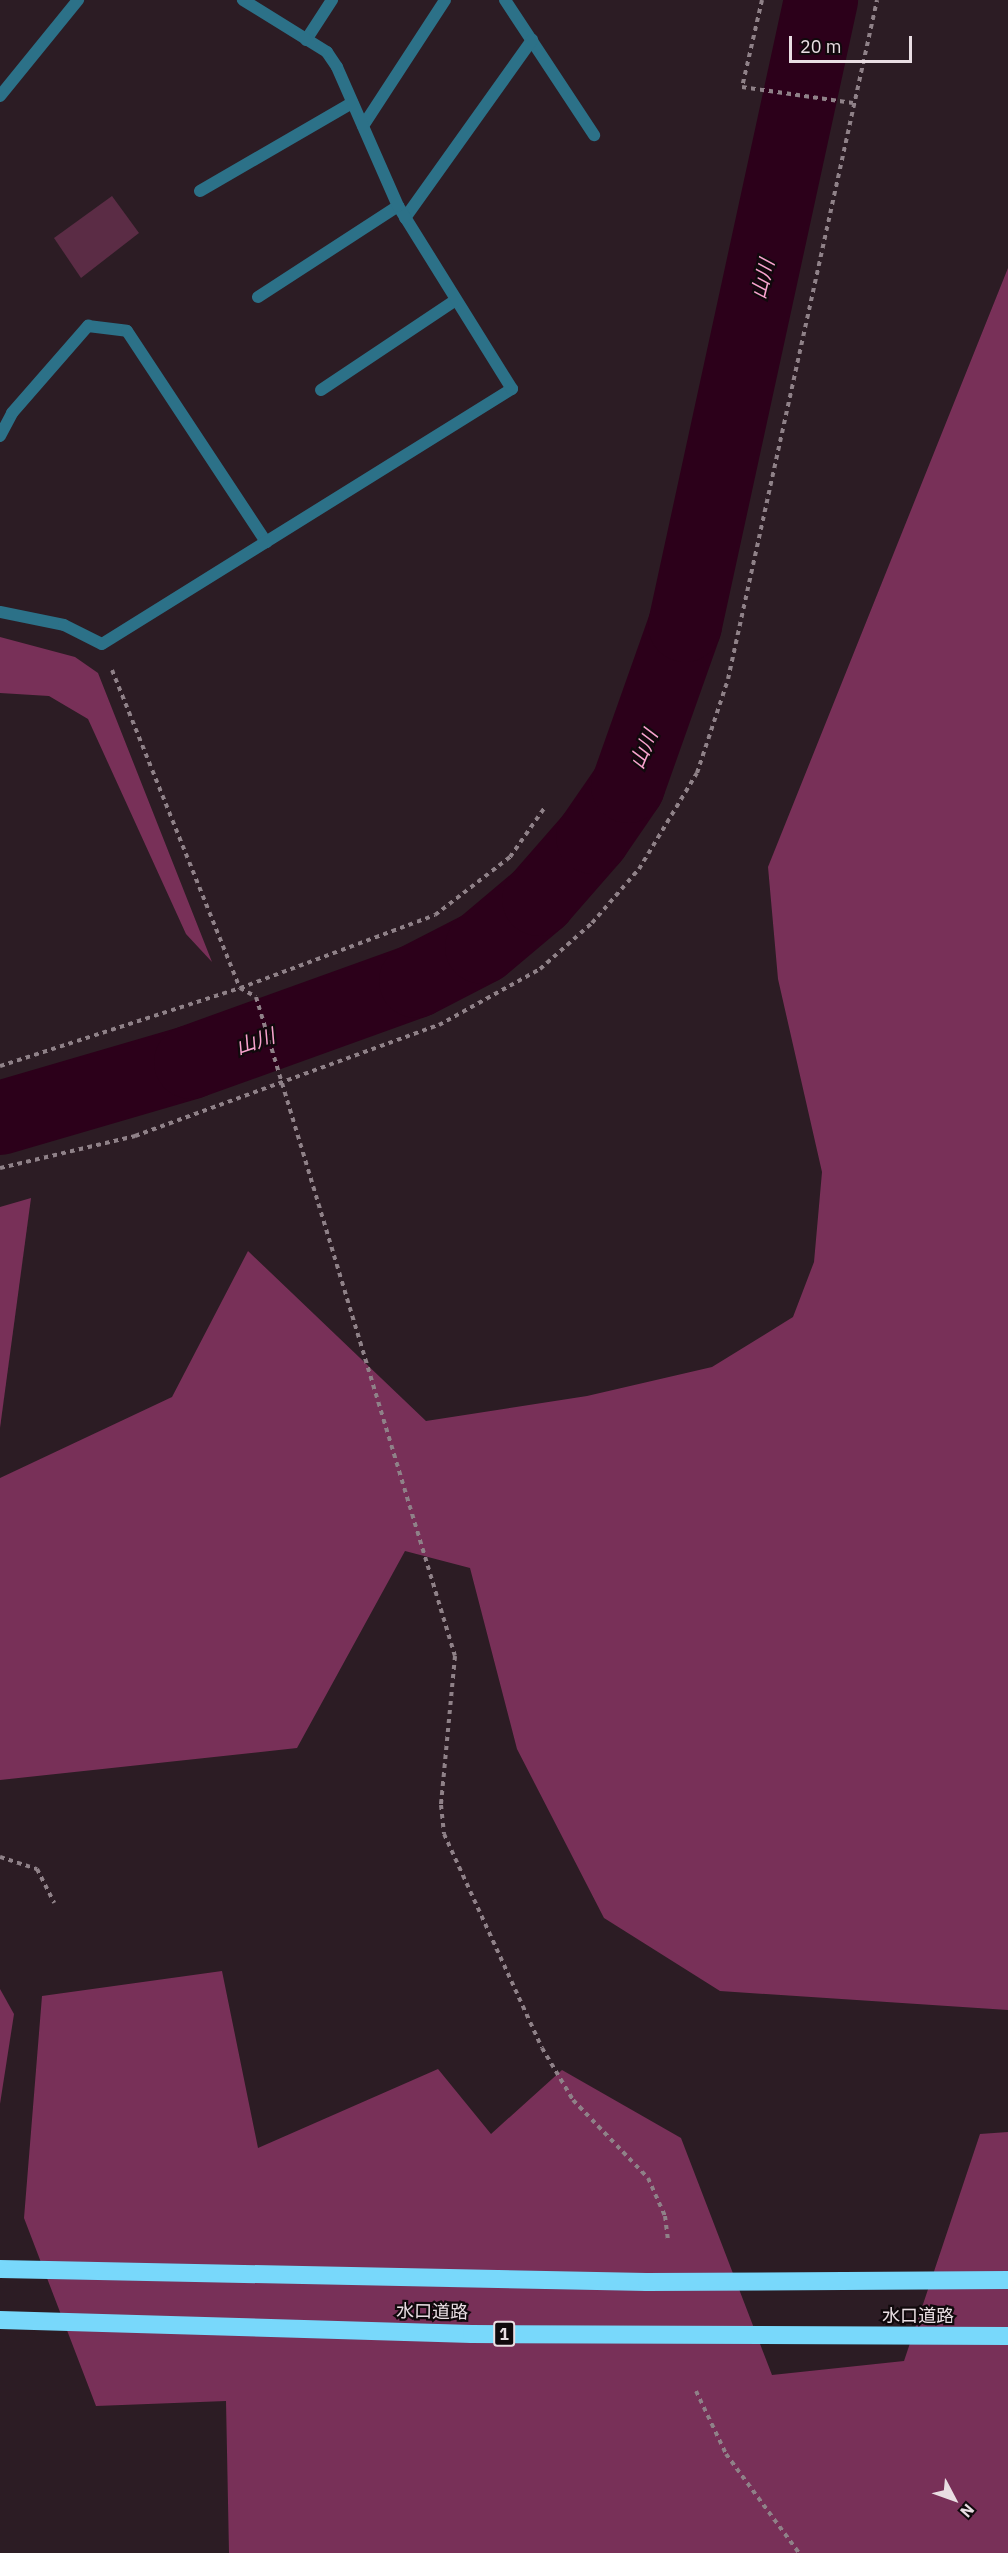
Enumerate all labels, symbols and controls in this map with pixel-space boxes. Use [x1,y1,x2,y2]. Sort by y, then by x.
scale bar [792,24,915,62]
text: 20 m [800,35,842,58]
water label: 山川 [746,257,778,301]
water label: 山川 [624,726,662,772]
water label: 山川 [232,1023,278,1059]
street label: 水口道路 [396,2301,468,2323]
street label: 水口道路 [882,2305,954,2327]
road number: 1 [492,2321,516,2347]
north arrow [924,2469,984,2529]
text: N [956,2500,979,2522]

